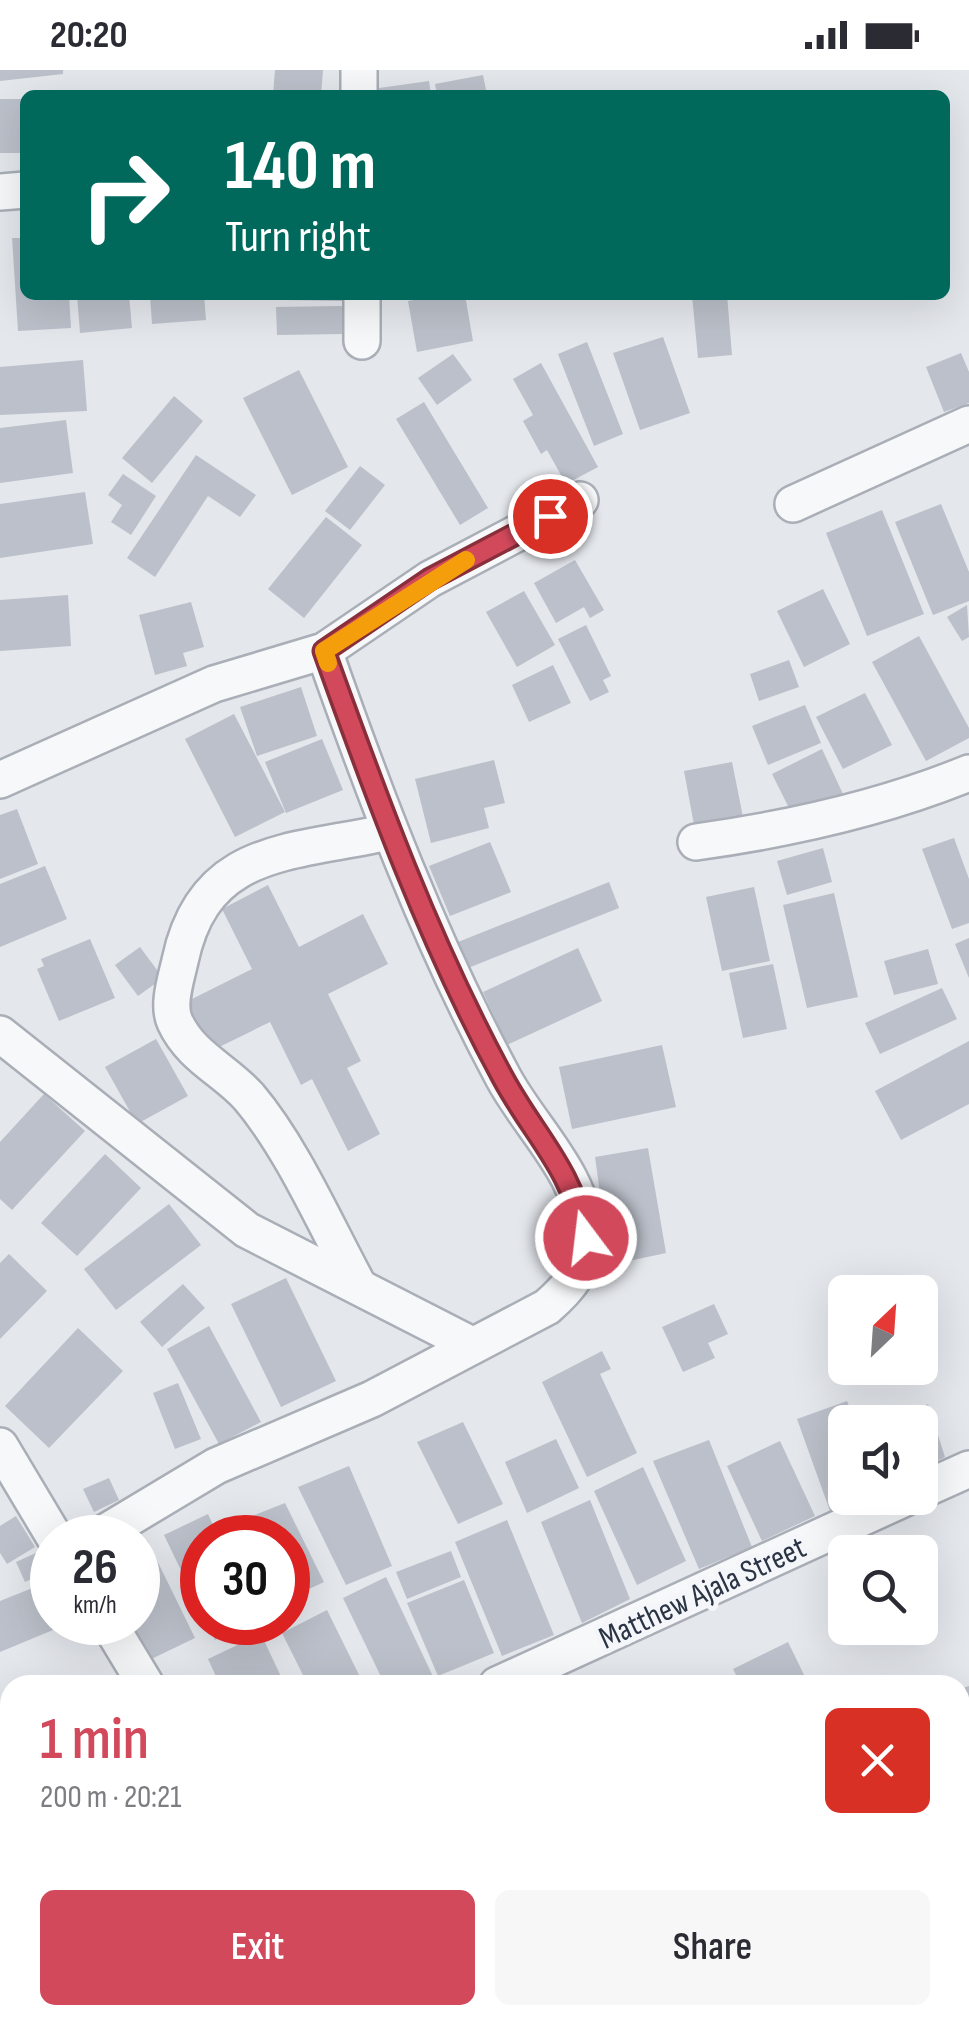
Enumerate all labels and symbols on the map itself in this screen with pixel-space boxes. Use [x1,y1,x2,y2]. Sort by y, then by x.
pin [508,474,593,559]
position arrow [534,1186,638,1290]
north arrow [828,1275,938,1385]
speed limit sign: 30 [180,1515,310,1645]
street label: Matthew Ajala Street [593,1528,812,1658]

